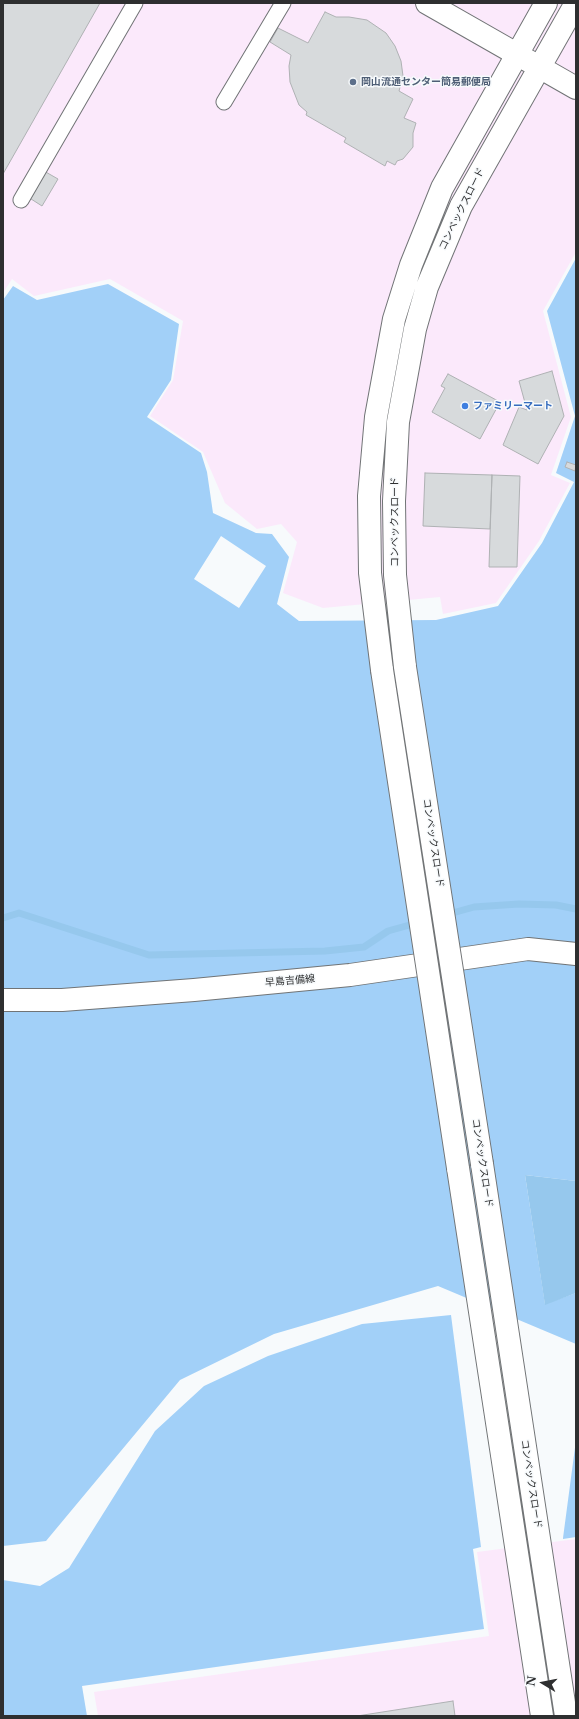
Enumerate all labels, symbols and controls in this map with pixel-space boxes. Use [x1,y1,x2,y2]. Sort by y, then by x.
place label: 岡山流通センター簡易郵便局 [361,76,491,88]
marker: 岡山流通センター簡易郵便局 [348,77,358,87]
street label: コンベックスロード [437,166,487,252]
place label: ファミリーマート [473,400,553,412]
marker: ファミリーマート [460,401,470,411]
street label: コンベックスロード [389,477,401,567]
street label: コンベックスロード [420,798,446,888]
street label: 早島吉備線 [265,973,315,989]
street label: コンベックスロード [469,1118,495,1208]
street label: コンベックスロード [518,1439,544,1529]
north arrow [523,1663,563,1703]
text: N [523,1675,539,1687]

